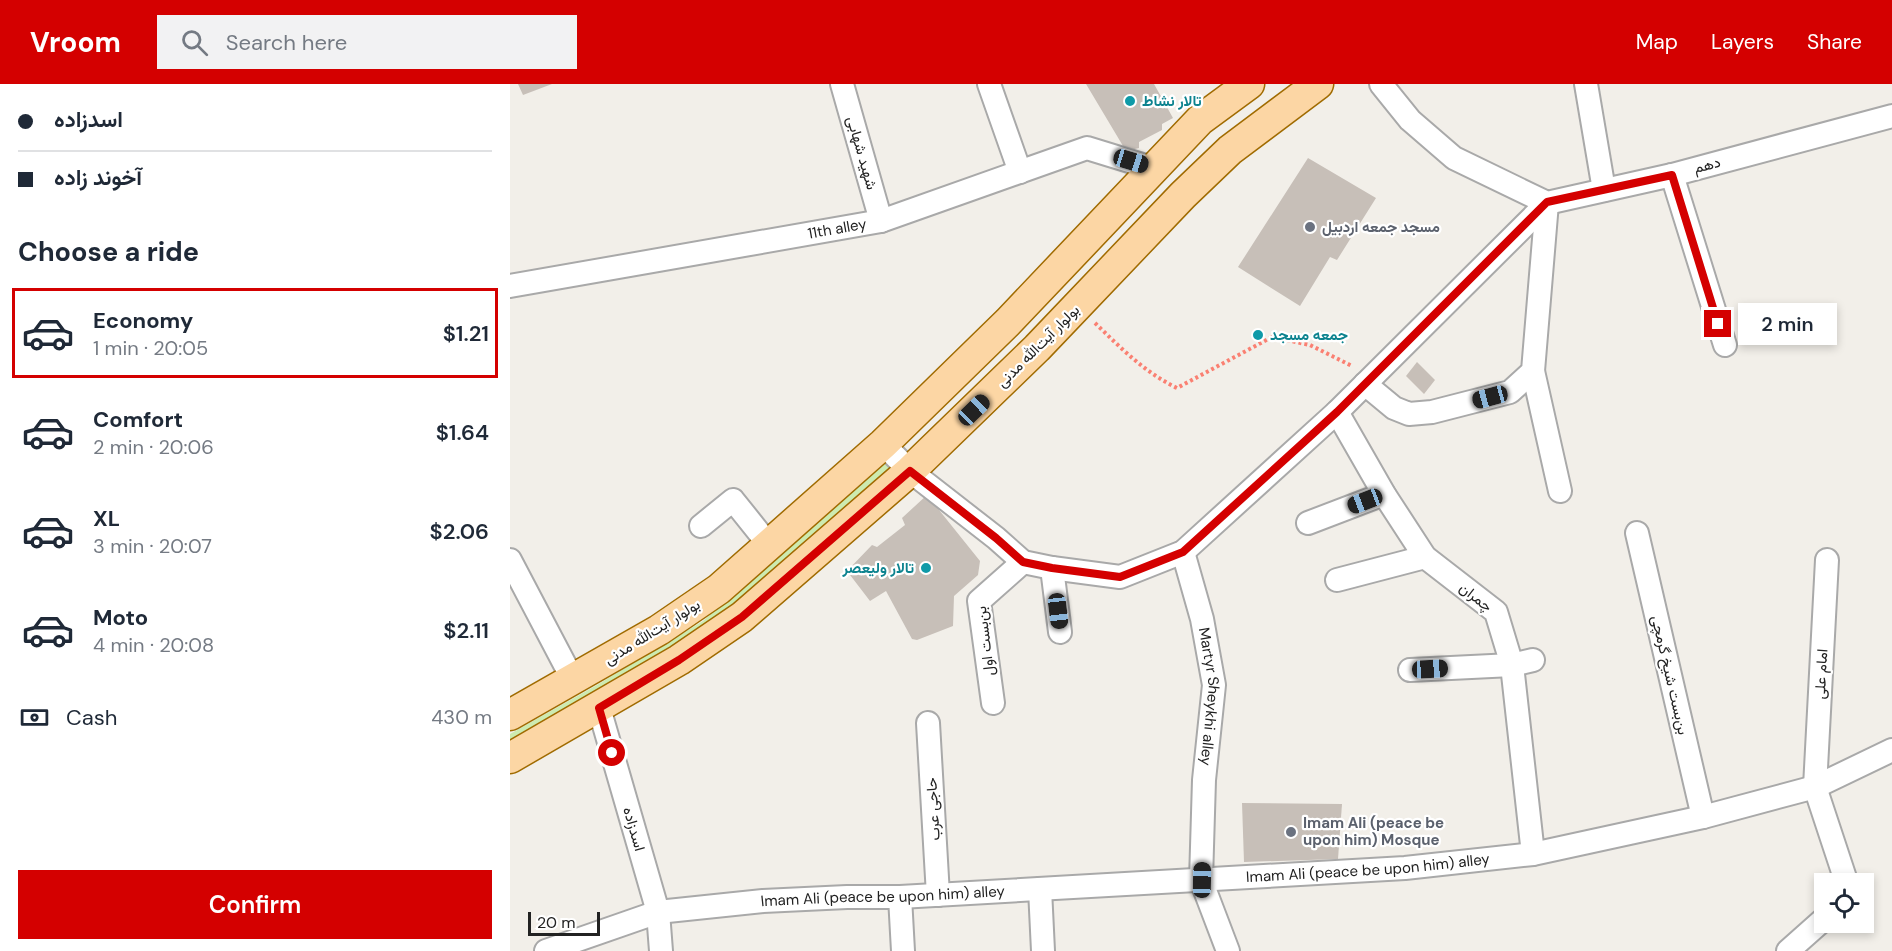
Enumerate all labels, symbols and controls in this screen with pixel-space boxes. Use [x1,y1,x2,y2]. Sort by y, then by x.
search box [157,15,577,69]
text: Vroom [30,24,121,61]
icon: search [178,26,211,59]
text: Search here [226,28,347,57]
text: Map [1636,28,1678,56]
text: Layers [1711,28,1774,56]
text: Share [1807,28,1862,56]
place label: تالار نشاط [1142,91,1202,111]
marker: تالار نشاط [1123,94,1137,108]
text: اسدزاده [54,105,123,134]
street label: شهید شهابی [842,114,882,192]
car [1111,147,1151,175]
street label: دهم [1691,152,1723,178]
text: آخوند زاده [54,163,142,192]
street label: 11th alley [806,214,869,244]
place label: مسجد جمعه اردبیل [1322,217,1440,237]
marker: مسجد جمعه اردبیل [1303,220,1317,234]
text: Choose a ride [18,234,199,269]
street label: بولوار آیت‌الله مدنی [992,300,1084,392]
callout: 2 min [1739,303,1838,345]
icon: car [21,306,75,360]
text: Economy [93,306,193,335]
route end [1704,310,1731,337]
text: 2 min [1761,311,1814,337]
text: $1.21 [443,319,489,348]
place label: جمعه مسجد [1270,325,1348,345]
marker: جمعه مسجد [1251,328,1265,342]
text: 1 min · 20:05 [93,335,208,361]
car [1470,384,1510,410]
car [955,391,993,429]
icon: car [21,405,75,459]
text: Comfort [93,405,183,434]
text: $1.64 [436,418,489,447]
text: 2 min · 20:06 [93,434,214,460]
car [1345,486,1385,516]
icon: car [21,504,75,558]
text: XL [93,504,120,533]
text: $2.06 [430,517,489,546]
text: 3 min · 20:07 [93,533,212,559]
place label: تالار ولیعصر [842,558,914,578]
marker: تالار ولیعصر [919,561,933,575]
street label: چمران [1455,578,1497,616]
car [1047,592,1069,630]
street label: بولوار آیت‌الله مدنی [600,594,704,670]
icon: car [21,603,75,657]
text: Moto [93,603,148,632]
street label: بن‌بست اول [971,605,999,677]
street label: بن‌بست شیخ گرمچی [1646,613,1693,737]
text: $2.11 [443,616,489,645]
street label: Martyr Sheykhi alley [1194,626,1224,767]
text: 4 min · 20:08 [93,632,214,658]
street label: امام علی [1810,648,1832,700]
car [1412,659,1448,679]
icon: cash [18,701,51,734]
text: Cash [66,703,117,732]
text: 430 m [431,704,492,730]
route start [598,739,625,766]
street label: حاجی عرب [921,777,945,841]
street label: اسدزاده [618,805,650,853]
place label: Imam Ali (peace be upon him) Mosque [1303,813,1444,850]
marker: Imam Ali (peace be upon him) Mosque [1284,825,1298,839]
street label: Imam Ali (peace be upon him) alley [1245,849,1491,887]
car [1193,862,1211,898]
button: Confirm [18,870,492,939]
map controls [1814,873,1874,933]
button: locate [1814,873,1874,933]
street label: Imam Ali (peace be upon him) alley [760,881,1006,911]
scale bar [528,909,600,936]
text: 20 m [537,912,576,933]

